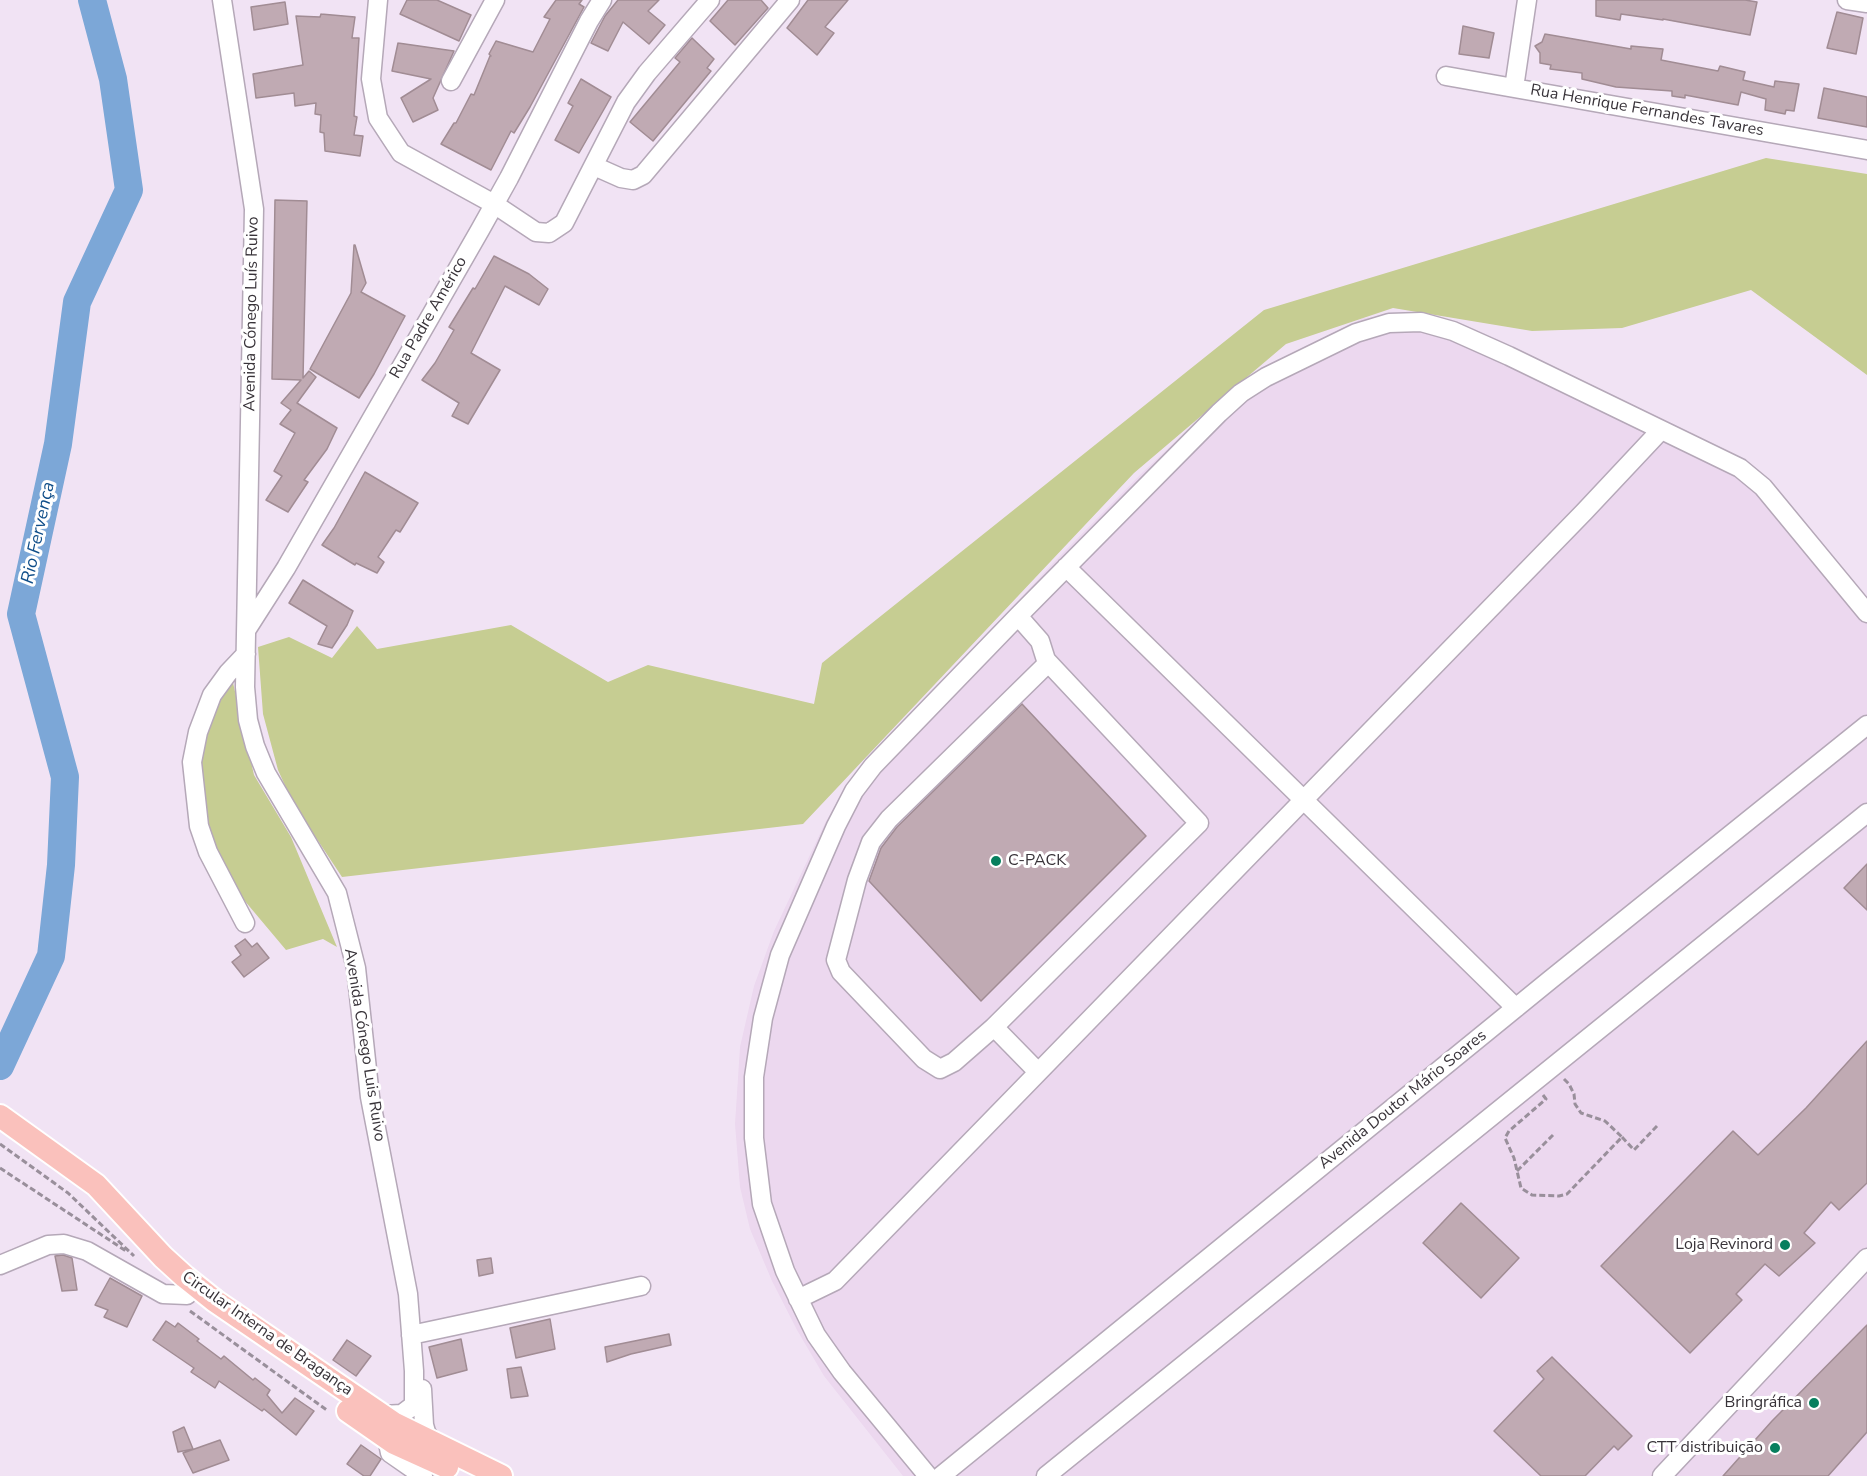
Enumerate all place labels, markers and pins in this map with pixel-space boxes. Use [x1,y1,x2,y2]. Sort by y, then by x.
place label: C-PACK [1008,851,1066,871]
marker: C-PACK [989,854,1003,868]
place label: Loja Revinord [1675,1235,1773,1255]
marker: Loja Revinord [1778,1238,1792,1252]
place label: Bringráfica [1724,1393,1802,1413]
marker: Bringráfica [1807,1396,1821,1410]
place label: CTT distribuição [1646,1438,1763,1458]
marker: CTT distribuição [1768,1441,1782,1455]

